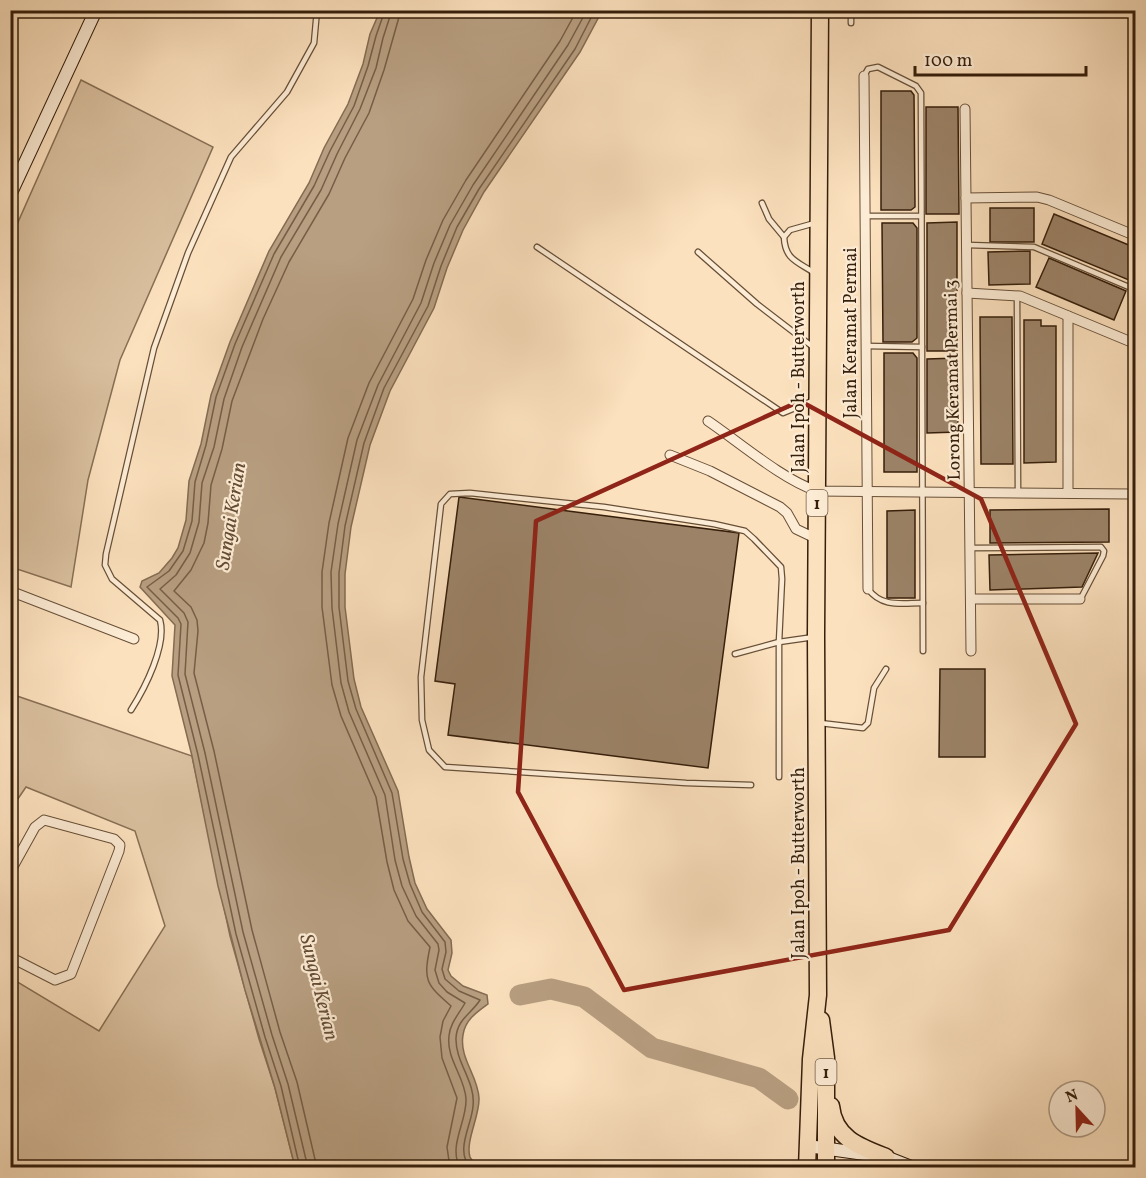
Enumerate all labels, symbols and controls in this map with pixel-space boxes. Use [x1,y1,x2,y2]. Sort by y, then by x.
scale bar [915,39,1086,77]
text: 100 m [924,49,973,74]
street label: Jalan Keramat Permai [839,247,864,419]
street label: Lorong Keramat Permai 3 [939,279,968,481]
street label: Jalan Ipoh - Butterworth [787,281,812,473]
water label: Sungai Kerian [210,461,254,572]
road number: 1 [806,490,828,516]
street label: Jalan Ipoh - Butterworth [787,767,812,959]
water label: Sungai Kerian [291,931,345,1044]
road number: 1 [816,1059,836,1085]
north arrow [1047,1079,1107,1139]
text: N [1063,1084,1082,1109]

